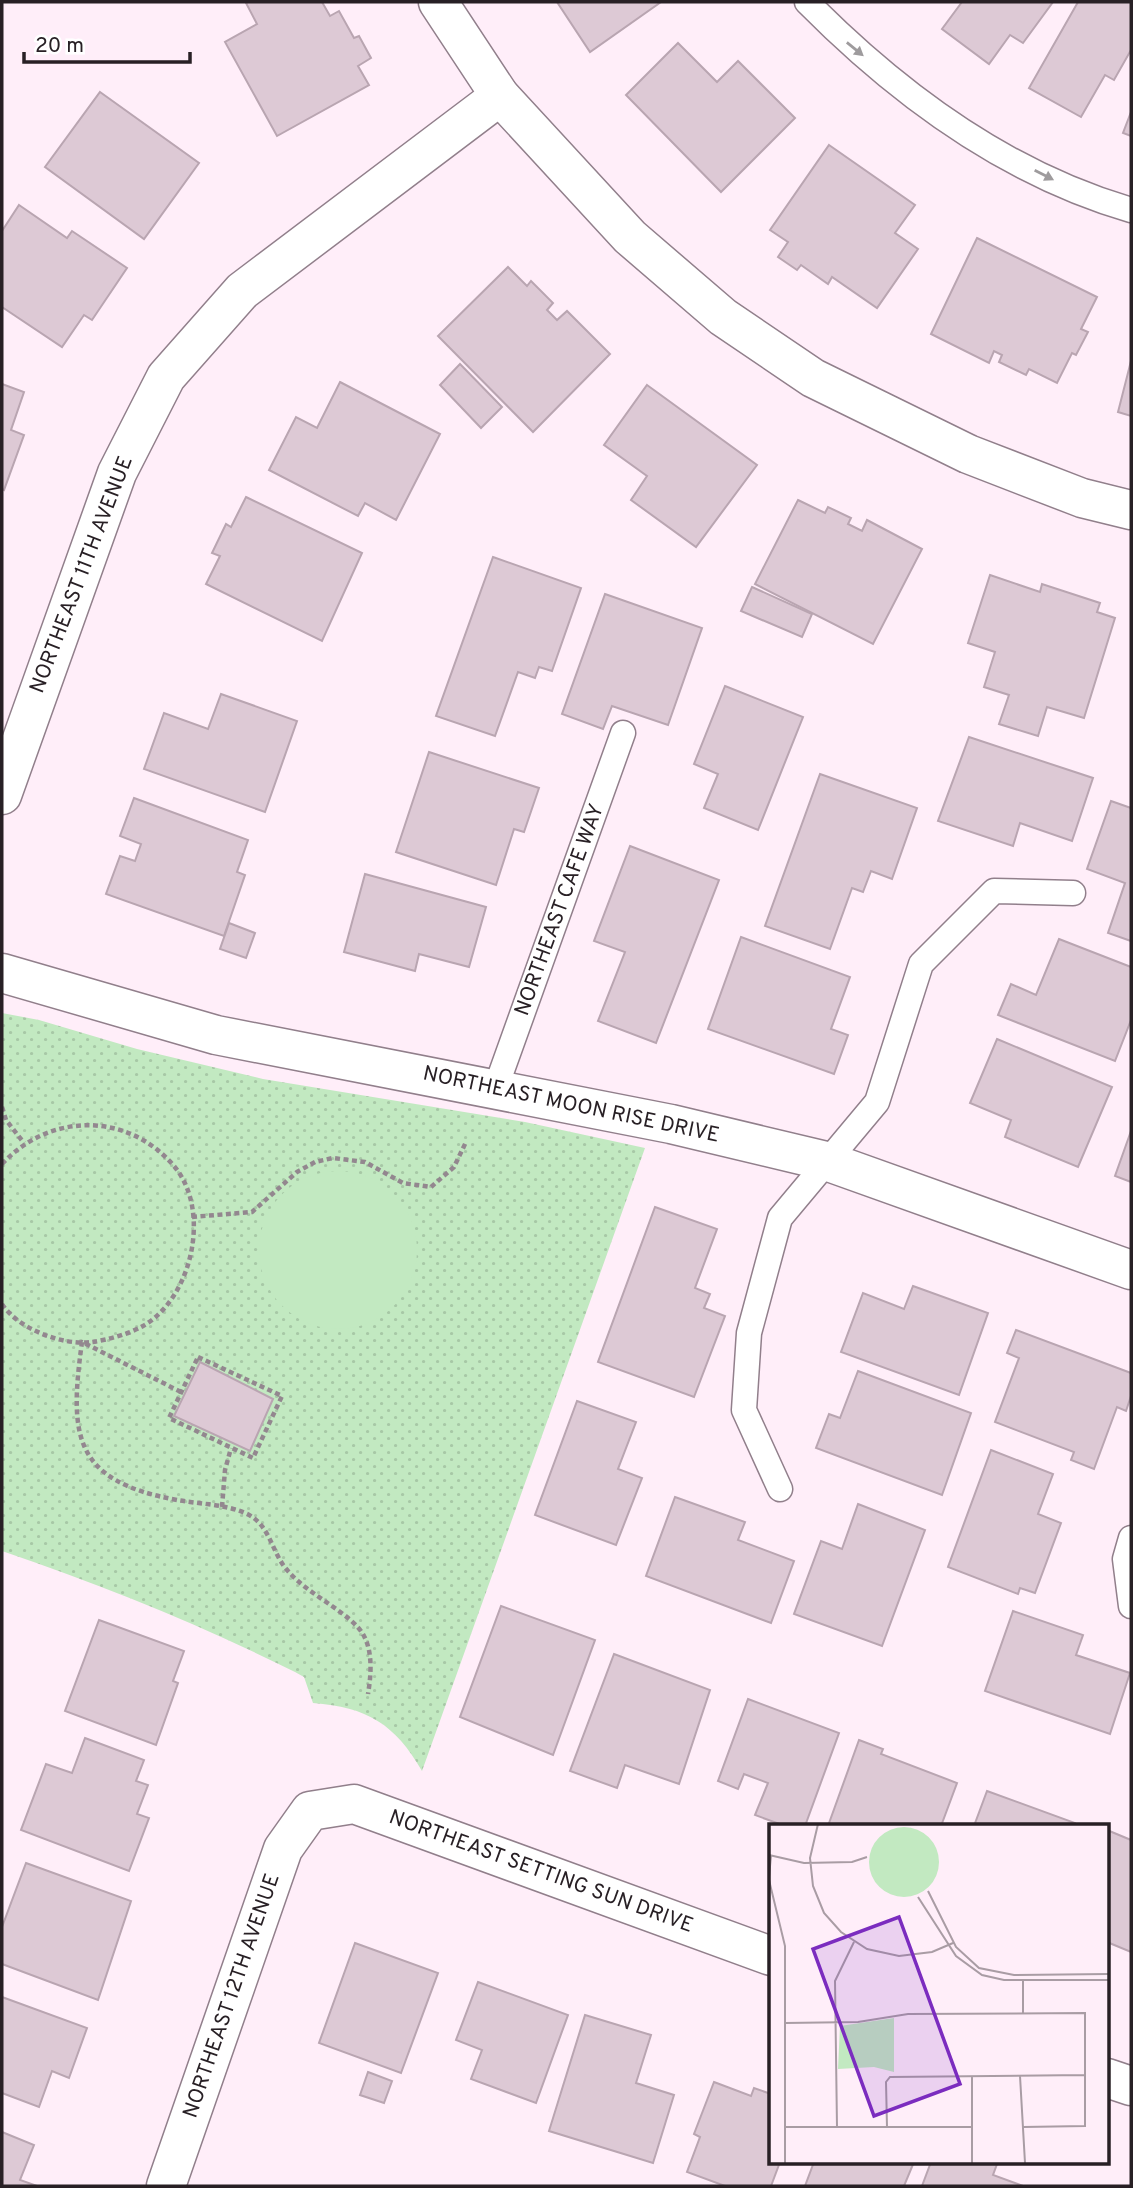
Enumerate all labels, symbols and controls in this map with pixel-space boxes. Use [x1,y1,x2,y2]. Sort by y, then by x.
scale bar [24,21,191,65]
text: 20 m [35,33,84,60]
one-way arrow [846,42,864,57]
one-way arrow [1034,169,1054,180]
street label: NORTHEAST 11TH AVENUE [24,453,140,697]
street label: NORTHEAST CAFE WAY [509,800,611,1020]
street label: NORTHEAST MOON RISE DRIVE [420,1060,722,1150]
street label: NORTHEAST SETTING SUN DRIVE [385,1804,697,1940]
inset map [769,1824,1108,2164]
street label: NORTHEAST 12TH AVENUE [177,1870,287,2122]

